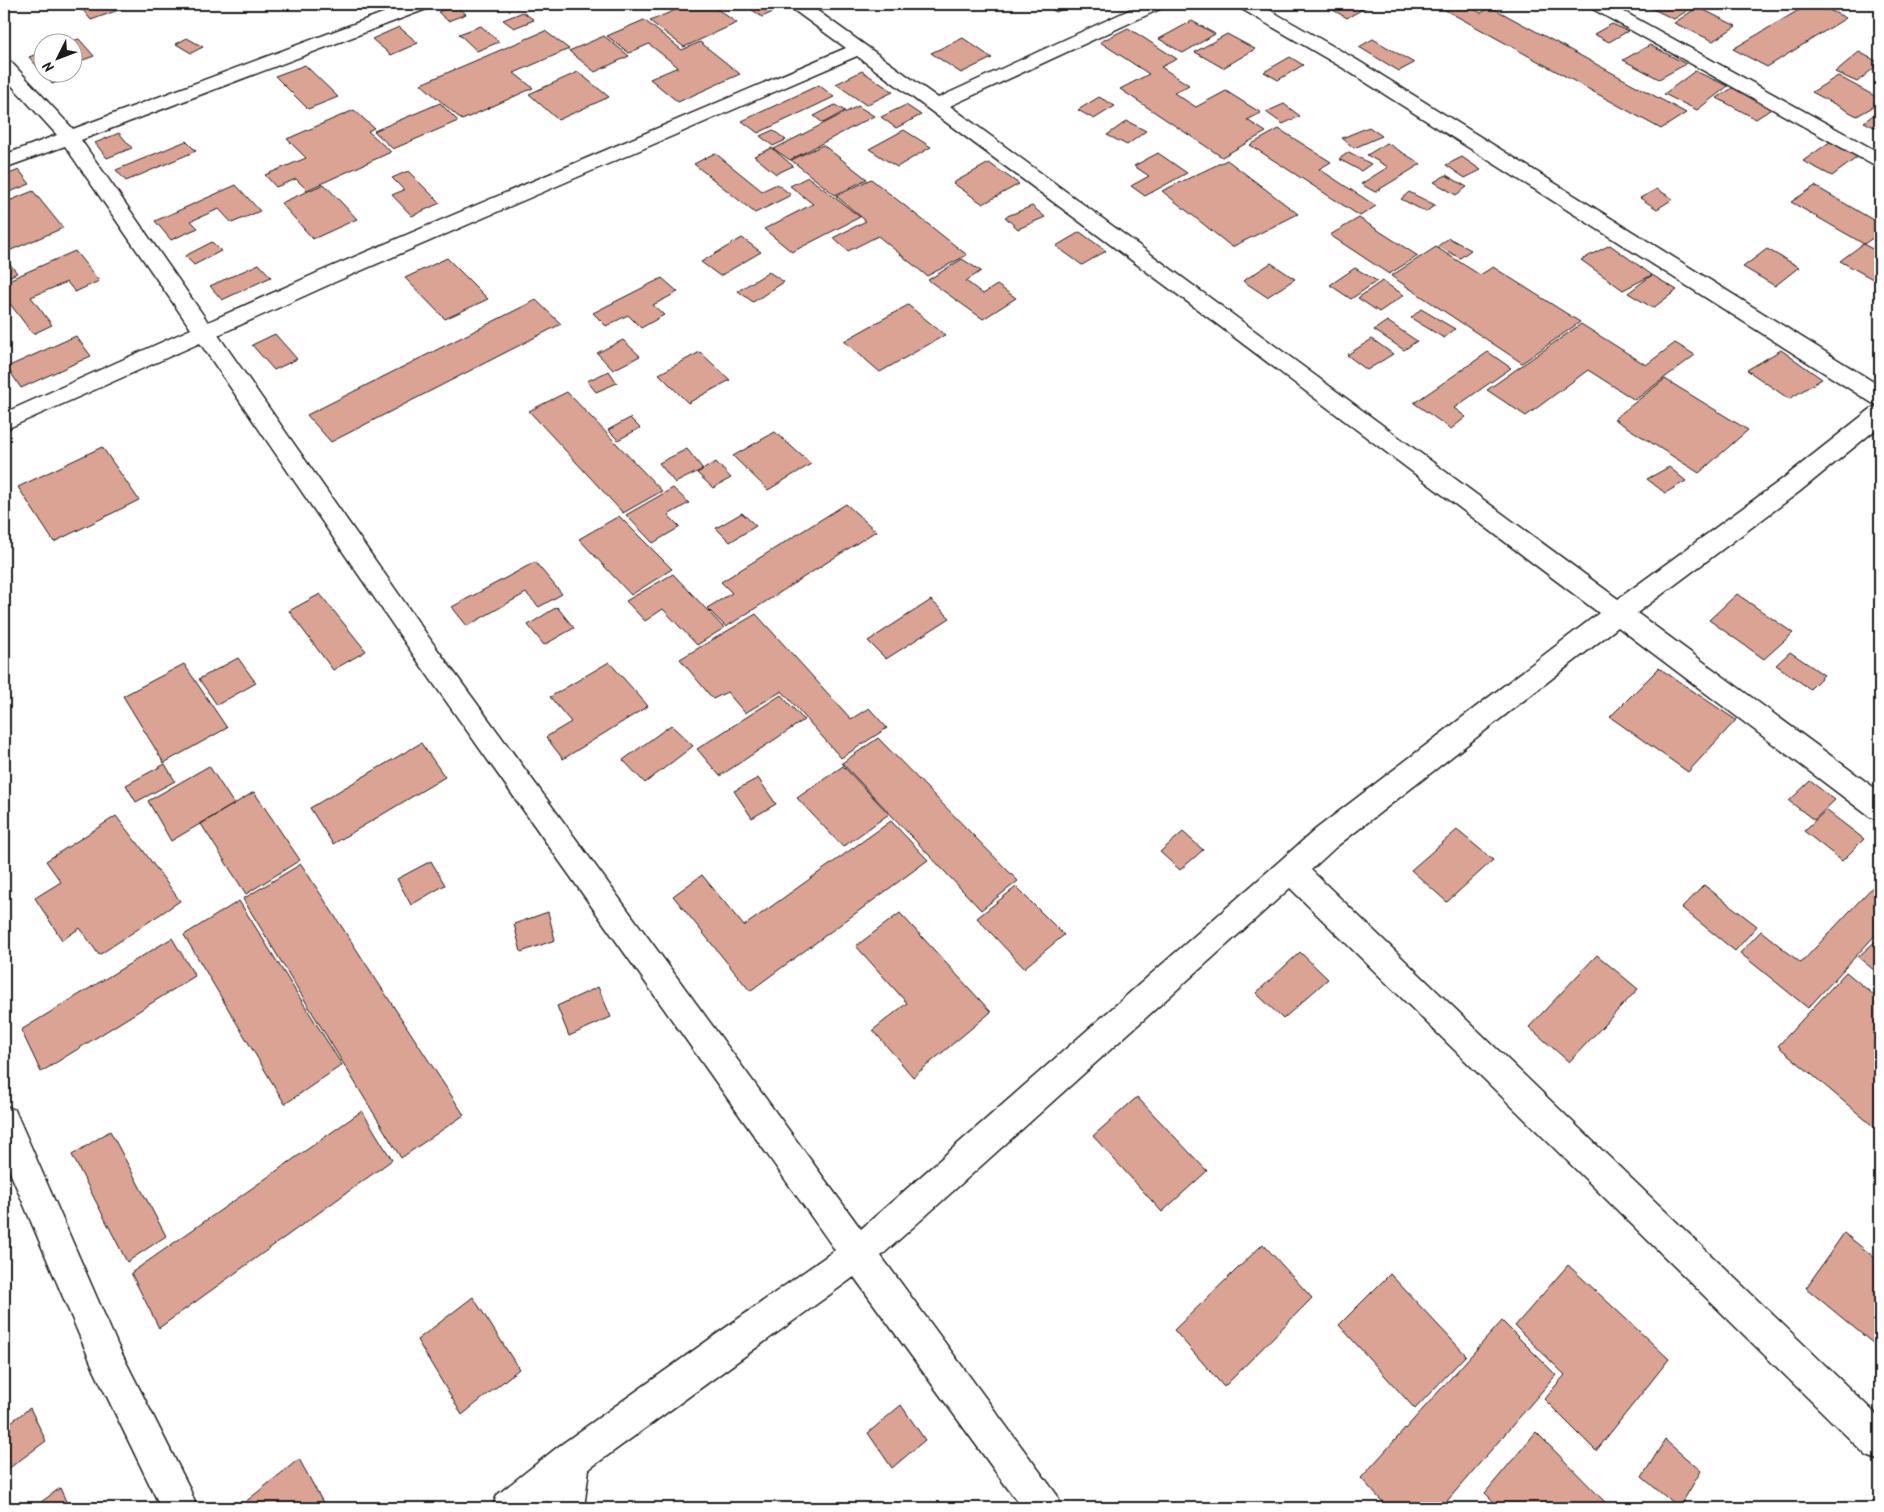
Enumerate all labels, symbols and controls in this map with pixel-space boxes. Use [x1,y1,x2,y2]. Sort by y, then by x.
north arrow [32,32,82,82]
text: N [38,55,60,77]

